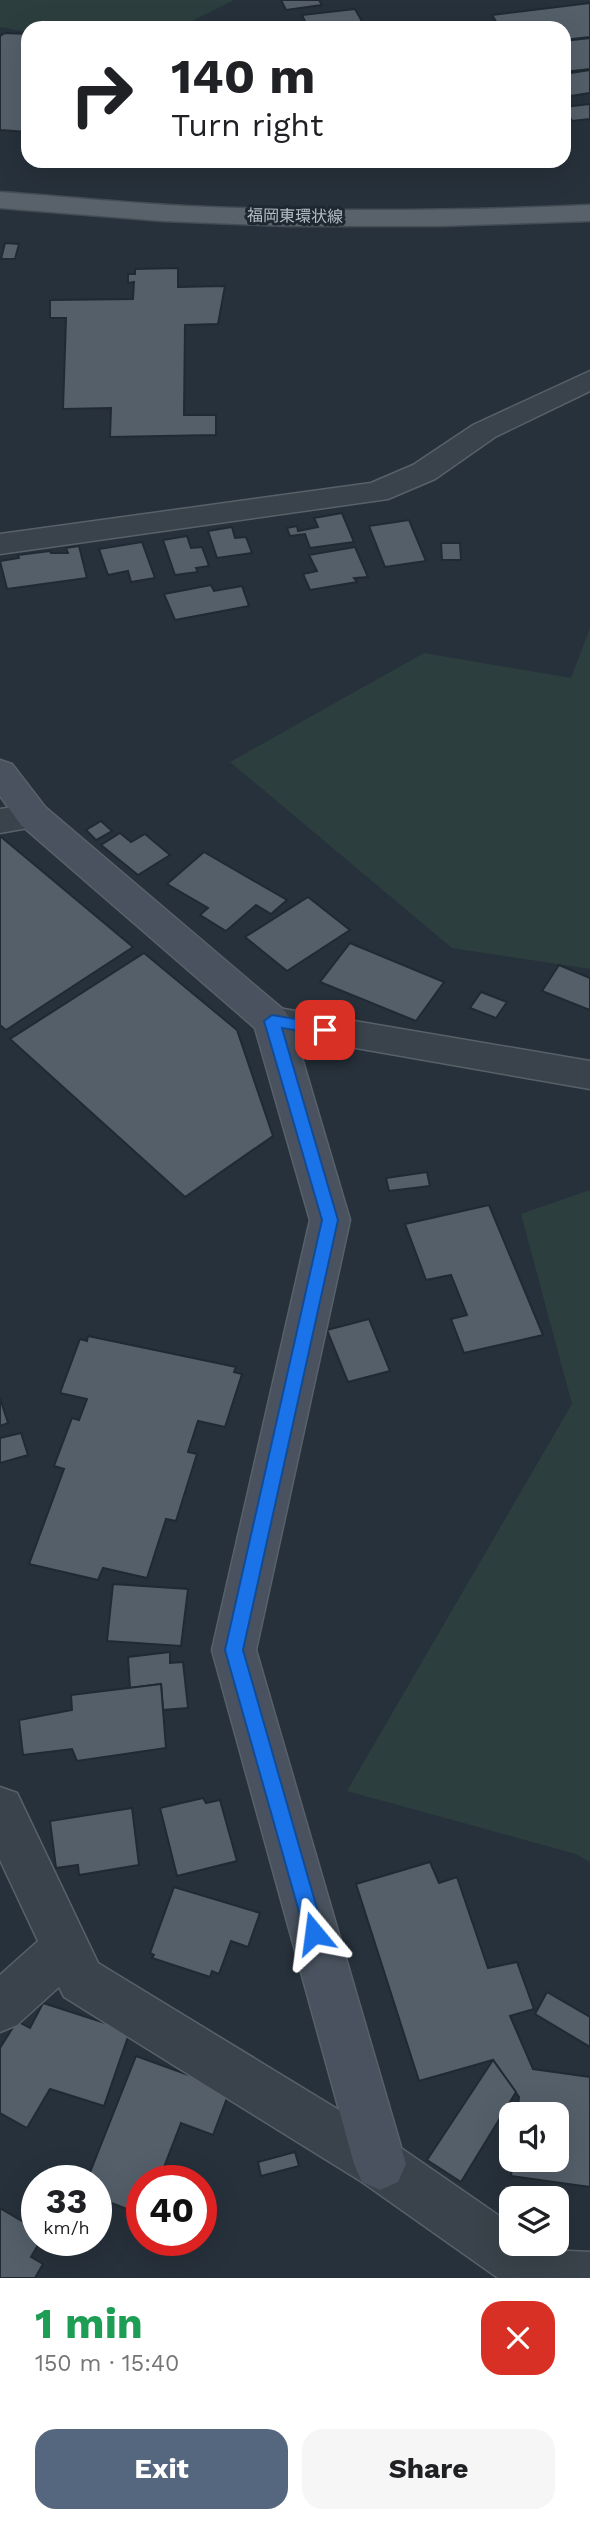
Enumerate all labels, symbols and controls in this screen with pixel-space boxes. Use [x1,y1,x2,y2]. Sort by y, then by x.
text: 140 m [171,47,315,105]
icon: right [56,49,147,140]
text: Turn right [171,106,323,144]
street label: 福岡東環状線 [247,206,343,226]
pin [295,1000,355,1060]
icon: arrive [306,1011,344,1049]
position arrow [277,1896,351,1970]
map controls [499,2102,569,2256]
button: sound [499,2102,569,2172]
speed limit sign: 40 [126,2165,217,2256]
text: 33 [46,2180,87,2222]
button: layers [499,2186,569,2256]
text: km/h [43,2217,90,2238]
text: 1 min [35,2299,143,2348]
button: close [481,2301,555,2375]
text: 150 m · 15:40 [35,2350,179,2377]
button: Exit [35,2429,288,2509]
button: Share [302,2429,555,2509]

